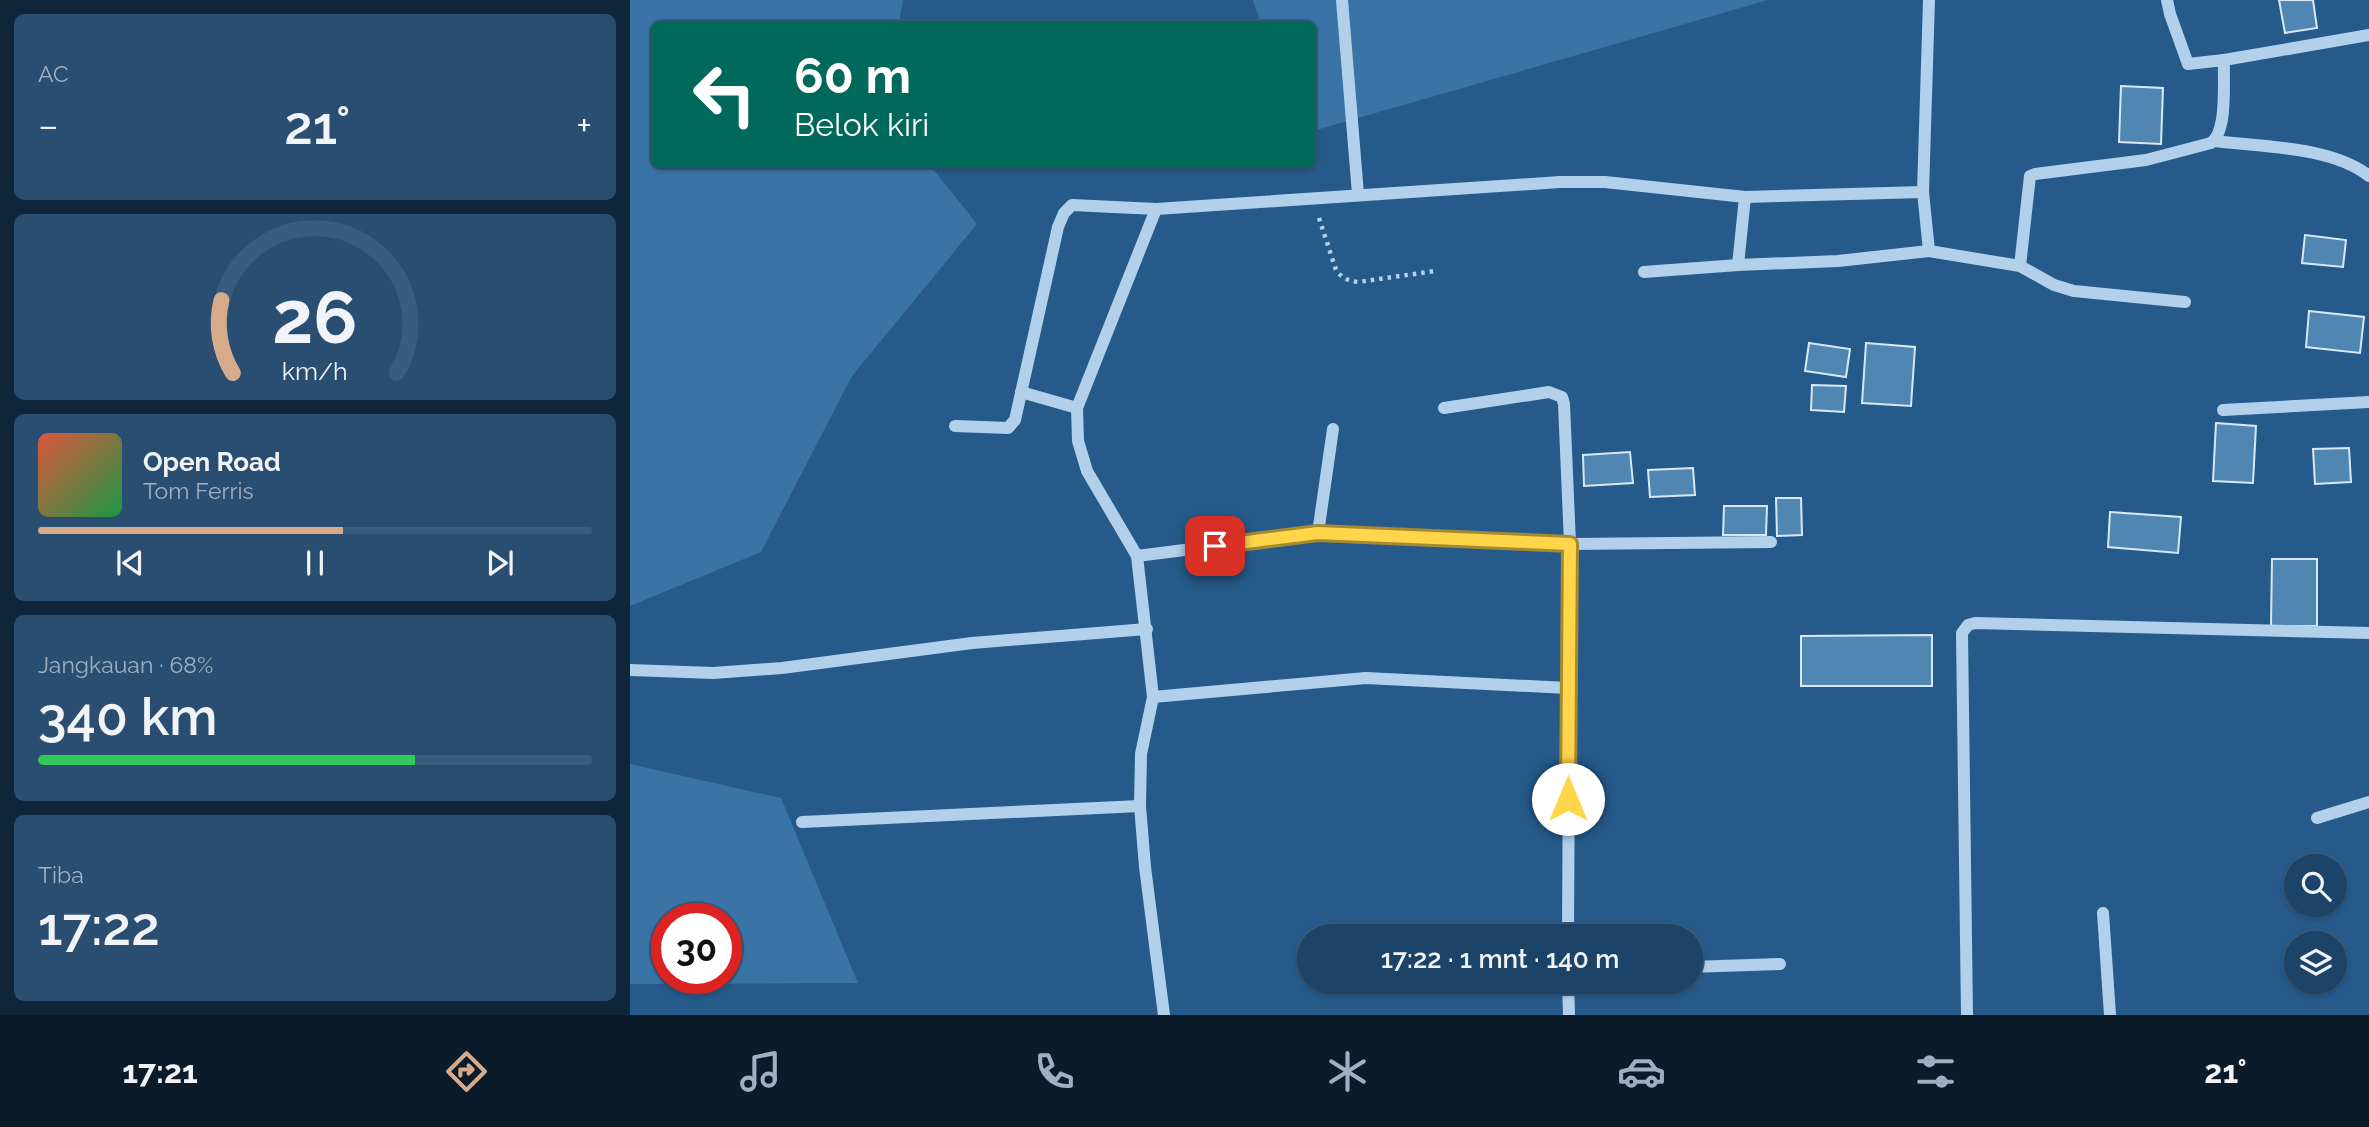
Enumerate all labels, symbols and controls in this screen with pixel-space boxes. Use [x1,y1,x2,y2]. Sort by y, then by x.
text: 60 m [794,47,911,104]
icon: left [679,49,770,140]
text: AC [38,60,69,87]
text: 21° [284,95,351,156]
text: − [38,103,58,148]
text: + [576,103,592,148]
text: Belok kiri [794,106,929,143]
text: 26 [272,276,358,361]
text: km/h [282,356,348,386]
text: Open Road [143,447,281,477]
text: Tom Ferris [143,477,254,504]
pin [1185,516,1245,576]
icon: arrive [1196,527,1234,565]
icon: previous [111,544,149,582]
icon: pause [296,544,334,582]
icon: next [481,544,519,582]
text: Jangkauan · 68% [38,651,213,678]
text: 340 km [38,686,217,747]
position arrow [1531,762,1605,836]
map controls [2284,854,2347,994]
button: search [2284,854,2347,917]
text: Tiba [38,861,84,888]
text: 17:22 [38,896,160,957]
speed limit sign: 30 [651,903,742,994]
button: layers [2284,931,2347,994]
text: 17:22 · 1 mnt · 140 m [1381,944,1619,974]
icon: directions [442,1047,491,1096]
icon: music [736,1047,785,1096]
icon: phone [1030,1047,1079,1096]
icon: climate [1323,1047,1372,1096]
icon: car [1617,1047,1666,1096]
icon: filters [1911,1047,1960,1096]
text: 17:21 [122,1053,198,1090]
text: 21° [2204,1053,2247,1090]

